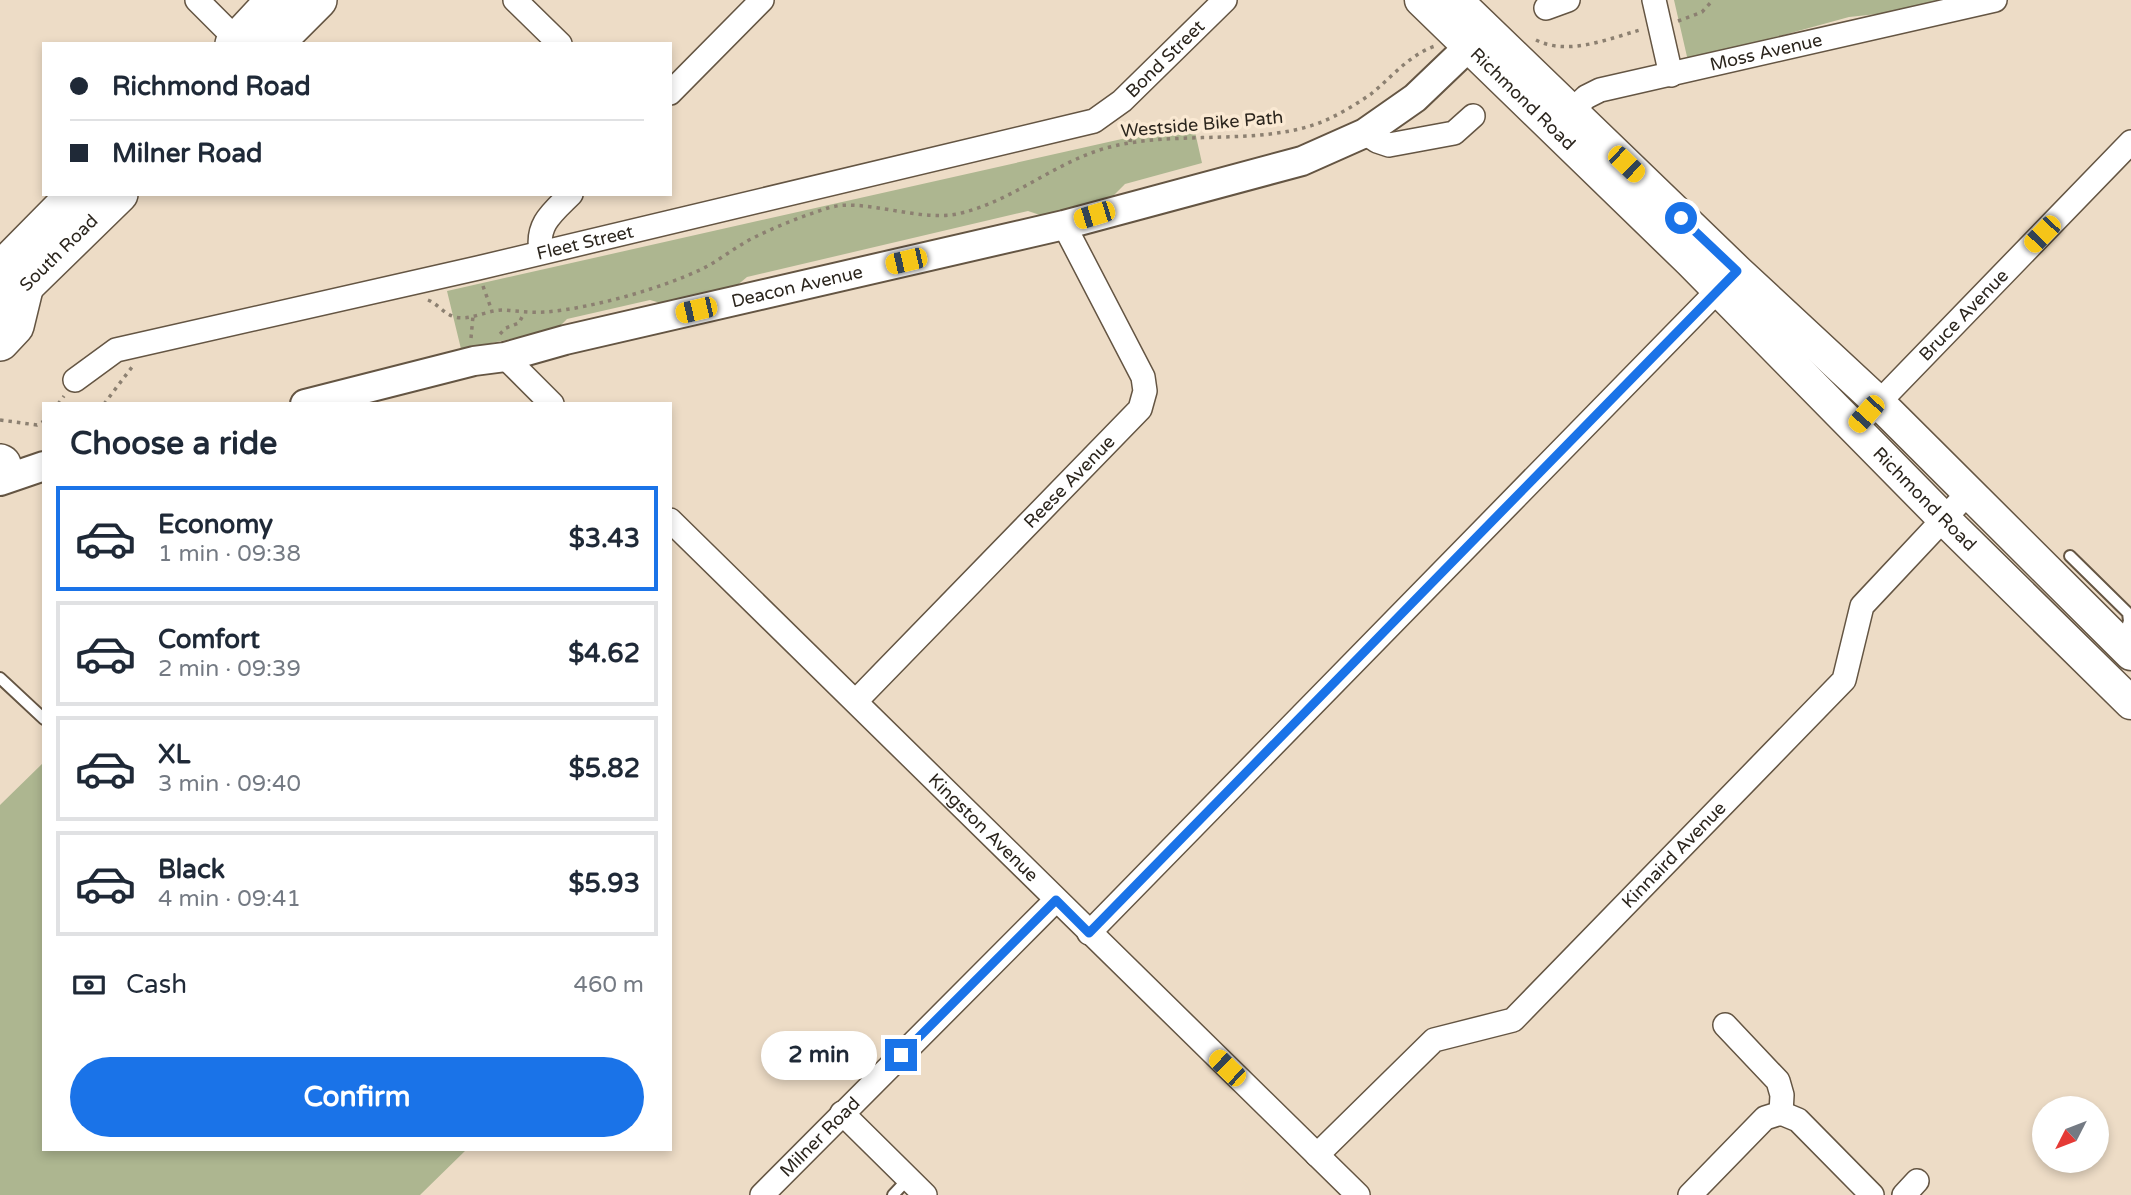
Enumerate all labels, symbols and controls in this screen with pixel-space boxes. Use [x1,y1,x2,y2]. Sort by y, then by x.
street label: Bond Street [1121,15,1209,102]
street label: Moss Avenue [1708,29,1824,76]
street label: Richmond Road [1466,43,1580,155]
text: Richmond Road [112,71,311,102]
street label: Westside Bike Path [1120,106,1284,142]
text: Milner Road [112,138,262,169]
car [1604,142,1649,186]
car [1071,199,1118,231]
route start [1665,202,1697,234]
street label: South Road [15,210,102,296]
car [2020,212,2065,256]
street label: Fleet Street [534,220,636,265]
car [884,246,929,276]
street label: Deacon Avenue [729,261,865,312]
street label: Bruce Avenue [1914,264,2013,365]
car [674,295,719,325]
car [1845,391,1888,437]
text: Choose a ride [70,425,277,463]
street label: Reese Avenue [1019,431,1119,533]
street label: Richmond Road [1868,442,1981,556]
icon: car [74,507,137,570]
text: Economy [158,509,273,540]
text: $3.43 [569,523,640,554]
text: 1 min · 09:38 [158,540,301,568]
icon: car [74,622,137,685]
text: Comfort [158,624,260,655]
text: $4.62 [568,638,640,669]
text: 2 min · 09:39 [158,655,301,683]
icon: car [74,737,137,800]
text: XL [158,739,190,770]
text: $5.82 [569,753,640,784]
street label: Kingston Avenue [924,769,1043,886]
text: 3 min · 09:40 [158,770,301,798]
street label: Kinnaird Avenue [1617,797,1731,913]
icon: car [74,852,137,915]
text: Black [158,854,225,885]
text: $5.93 [568,868,640,899]
text: 4 min · 09:41 [158,885,301,913]
icon: cash [70,966,108,1004]
text: Cash [126,969,187,1000]
text: 460 m [574,971,644,999]
callout: 2 min [761,1030,876,1080]
route end [885,1039,917,1071]
text: 2 min [788,1041,850,1069]
car [1205,1046,1250,1090]
button: Confirm [70,1057,644,1137]
street label: Milner Road [775,1092,864,1182]
north arrow [2032,1096,2109,1172]
map controls [2032,1096,2109,1173]

